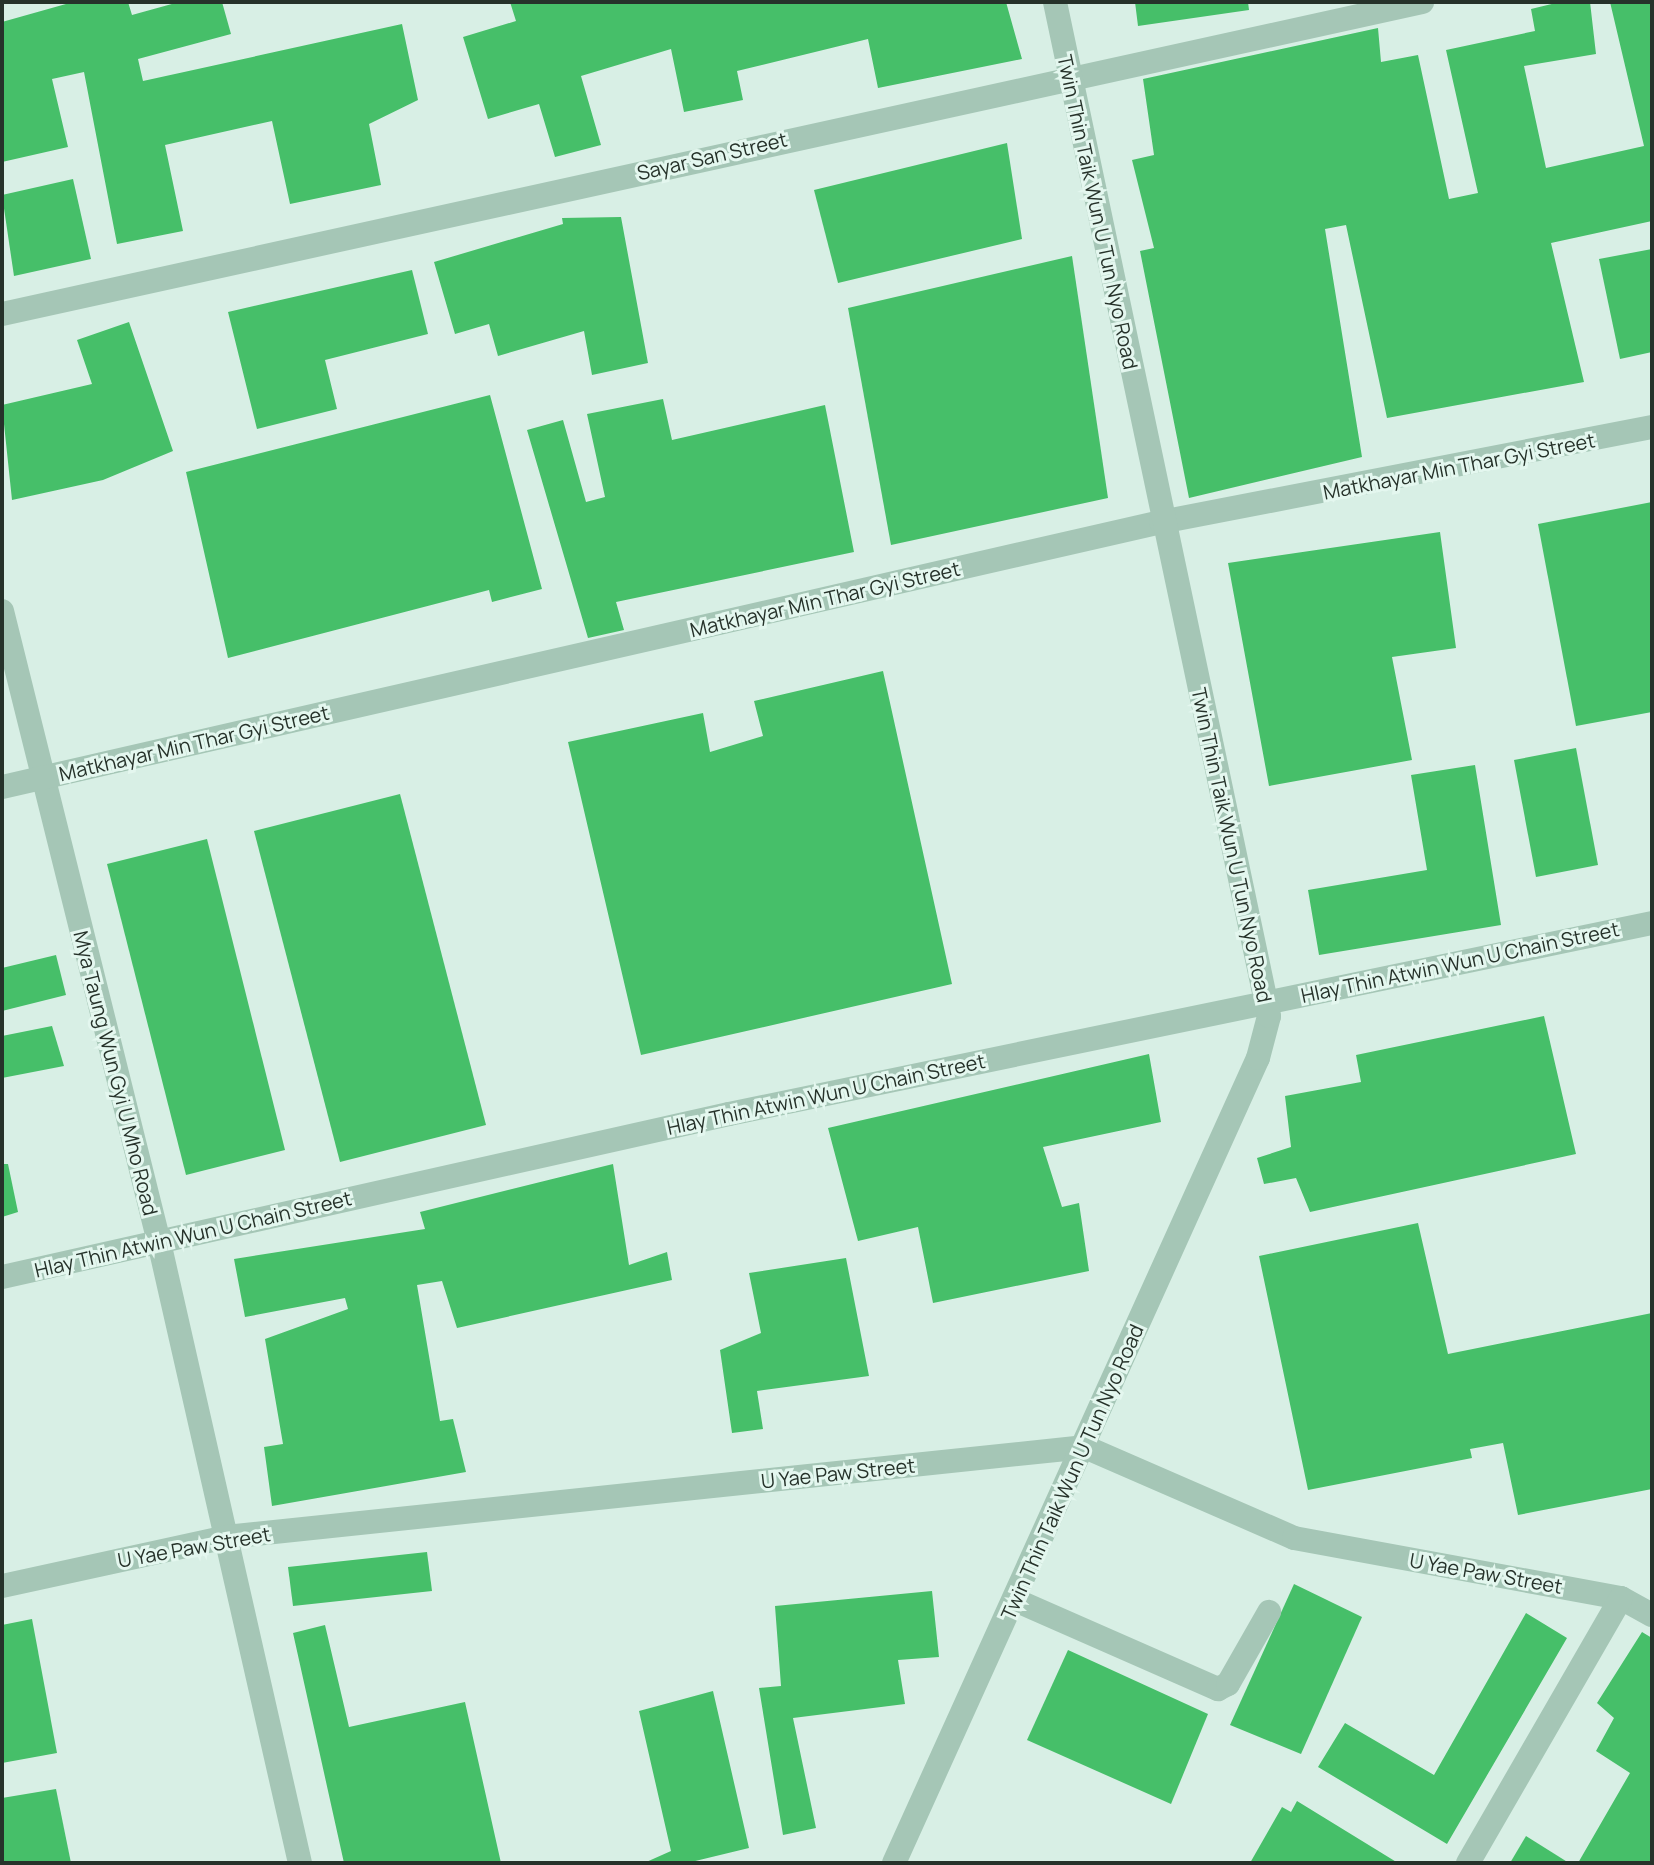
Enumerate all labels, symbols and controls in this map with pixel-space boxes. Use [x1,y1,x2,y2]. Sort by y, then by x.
street label: Twin Thin Taik Wun U Tun Nyo Road [1053,53,1143,371]
street label: Sayar San Street [635,127,789,185]
street label: Matkhayar Min Thar Gyi Street [1321,428,1597,504]
street label: Matkhayar Min Thar Gyi Street [688,556,962,642]
street label: Twin Thin Taik Wun U Tun Nyo Road [1187,686,1277,1004]
street label: Matkhayar Min Thar Gyi Street [57,700,331,786]
street label: Hlay Thin Atwin Wun U Chain Street [1299,917,1621,1007]
street label: Mya Taung Wun Gyi U Mho Road [69,928,163,1218]
street label: Hlay Thin Atwin Wun U Chain Street [665,1049,987,1139]
street label: Hlay Thin Atwin Wun U Chain Street [32,1186,354,1282]
street label: Twin Thin Taik Wun U Tun Nyo Road [996,1321,1148,1623]
street label: U Yae Paw Street [760,1453,916,1493]
street label: U Yae Paw Street [116,1522,272,1572]
street label: U Yae Paw Street [1408,1548,1564,1598]

